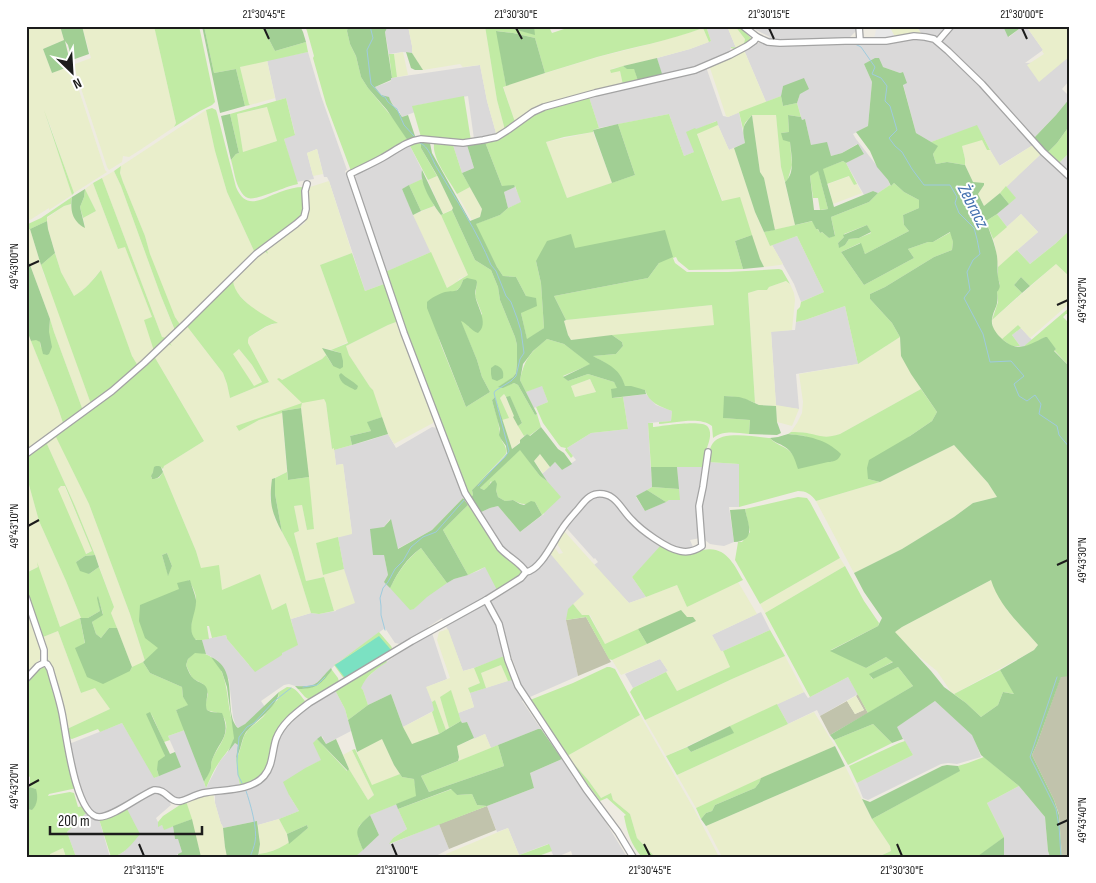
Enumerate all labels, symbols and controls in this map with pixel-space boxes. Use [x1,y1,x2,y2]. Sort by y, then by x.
text: 21°30'45"E [243,7,285,22]
text: 21°30'30"E [494,7,538,22]
text: 21°30'15"E [748,7,790,22]
text: 21°30'00"E [1000,7,1044,22]
north arrow [48,48,98,98]
text: N [70,74,84,93]
water label: Żebracz [953,180,993,232]
text: 49°43'00"N [7,243,22,289]
text: 49°43'20"N [1075,277,1090,323]
text: 49°43'10"N [7,504,22,548]
text: 49°43'30"N [1075,537,1090,583]
text: 49°43'20"N [7,763,22,809]
text: 49°43'40"N [1075,797,1090,843]
scale bar [50,803,202,835]
text: 200 m [58,812,90,831]
text: 21°31'15"E [124,863,164,878]
text: 21°31'00"E [376,863,418,878]
text: 21°30'45"E [629,863,671,878]
text: 21°30'30"E [880,863,924,878]

